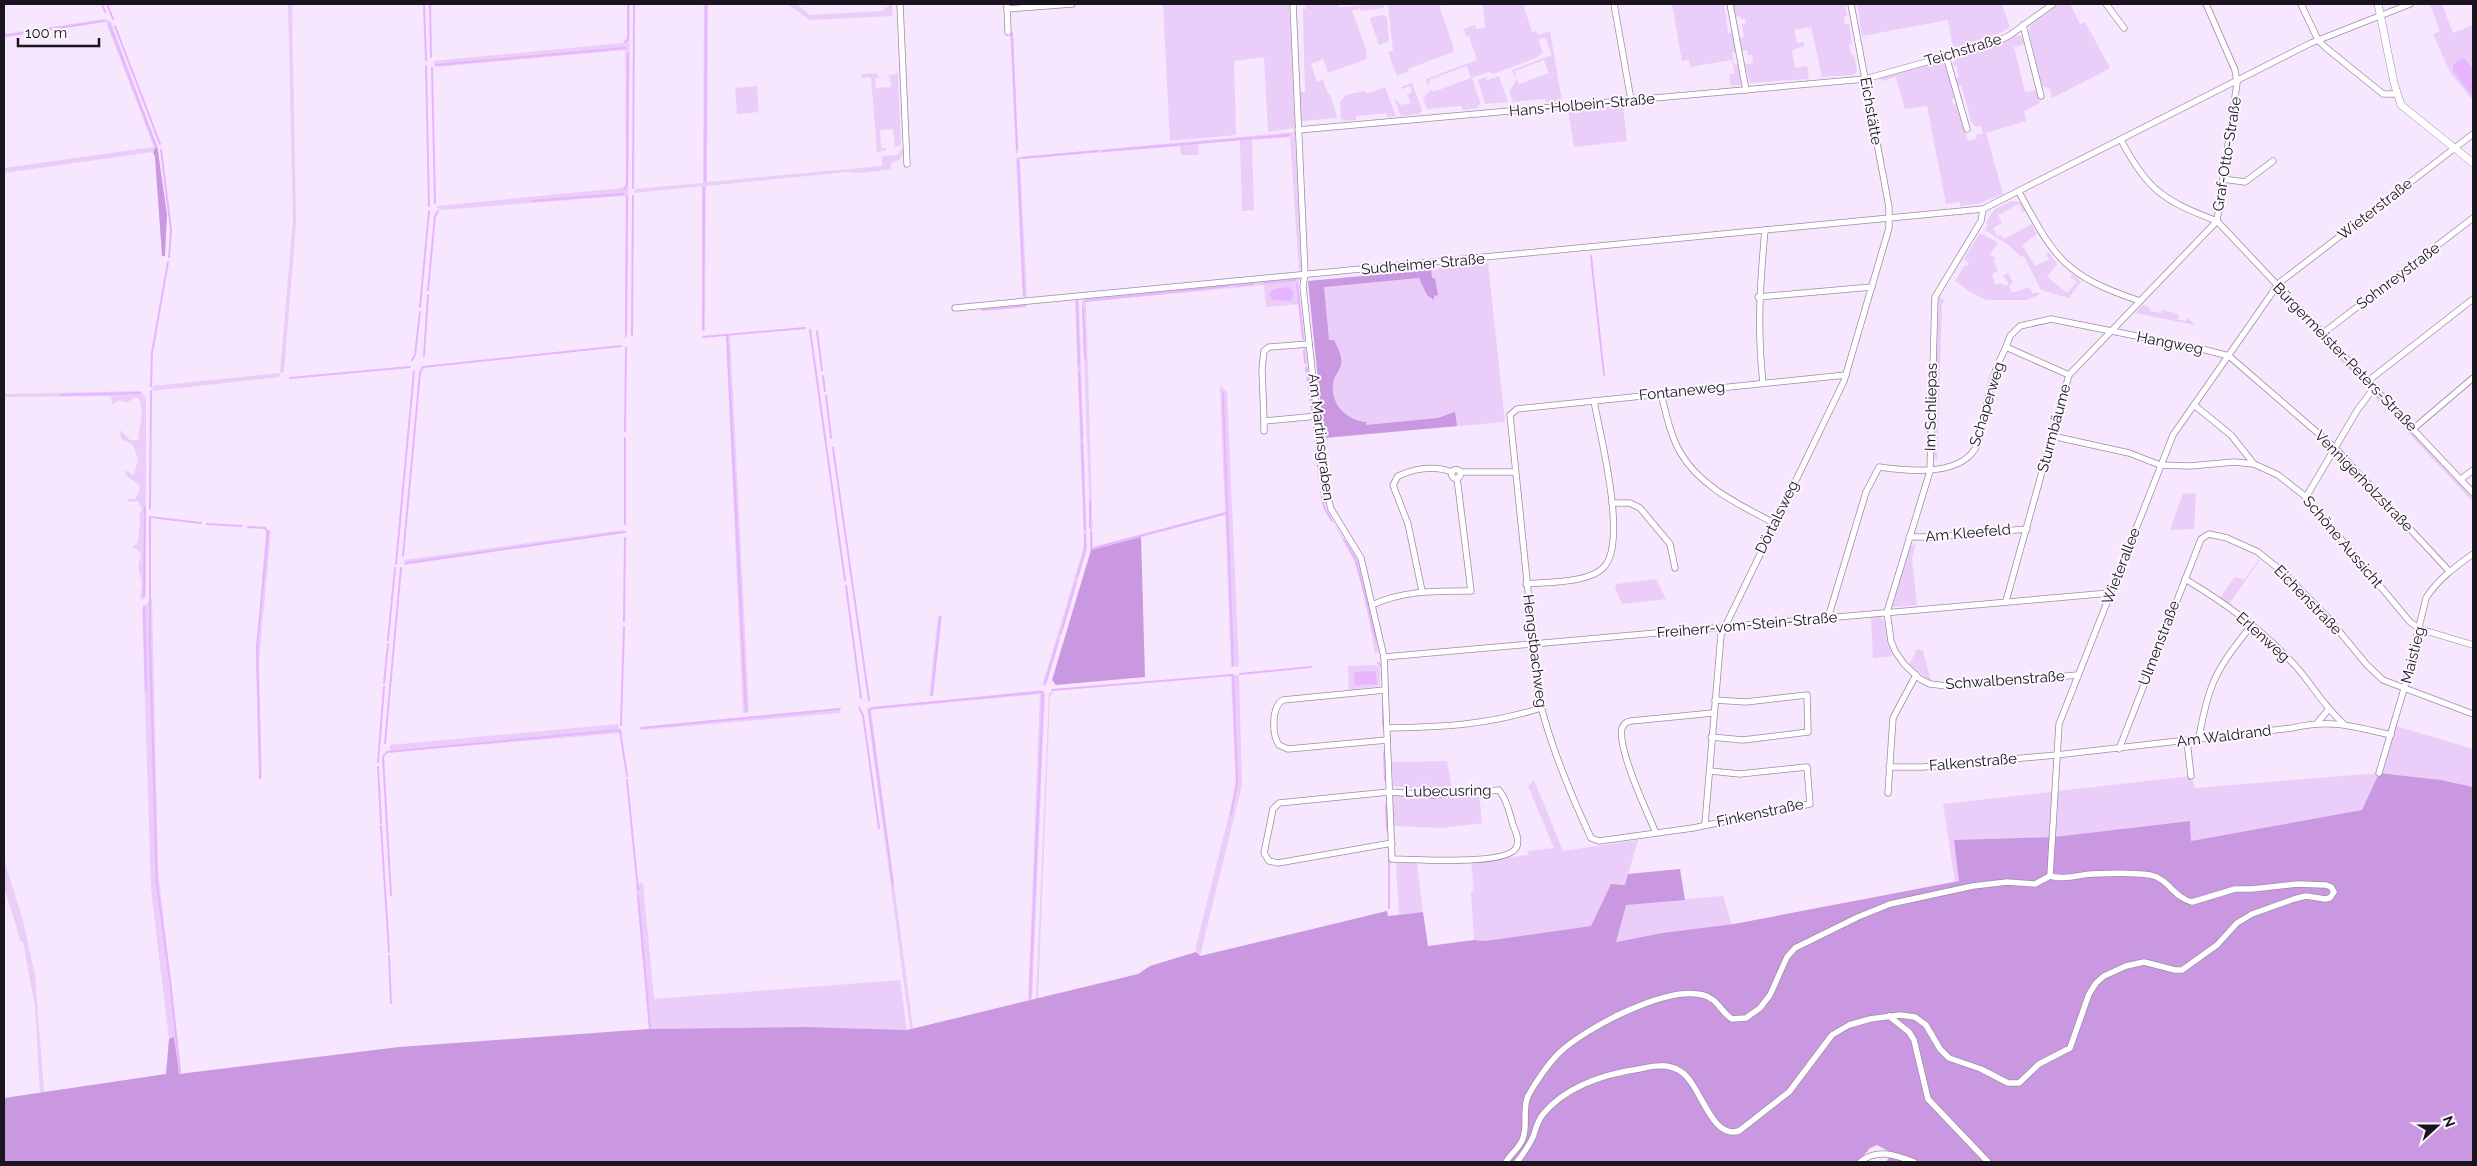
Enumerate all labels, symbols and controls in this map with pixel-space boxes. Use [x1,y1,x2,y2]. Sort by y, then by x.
scale bar [18,15,99,47]
text: 100 m [25,24,67,42]
street label: Teichstraße [1922,30,2004,70]
street label: Eichstätte [1856,76,1886,146]
street label: Hans-Holbein-Straße [1508,90,1656,120]
street label: Graf-Otto-Straße [2209,95,2245,213]
street label: Wieterstraße [2334,174,2416,244]
street label: Sohnreystraße [2353,239,2443,313]
street label: Sudheimer Straße [1360,250,1486,278]
street label: Bürgermeister-Peters-Straße [2269,279,2421,435]
street label: Hangweg [2135,328,2205,358]
street label: Schaperweg [1966,359,2008,449]
street label: Im Schliepas [1921,363,1941,451]
street label: Am Martinsgraben [1304,372,1338,502]
street label: Fontaneweg [1638,378,1726,404]
street label: Sturmbäume [2034,382,2075,474]
street label: Vennigerholzstraße [2311,427,2417,536]
street label: Dörtalsweg [1752,477,1802,557]
street label: Schöne Aussicht [2299,492,2387,592]
street label: Am Kleefeld [1924,520,2012,546]
street label: Wieterallee [2098,525,2144,607]
street label: Eichenstraße [2270,561,2346,639]
street label: Hengstbachweg [1519,593,1551,709]
street label: Ulmenstraße [2135,598,2183,688]
street label: Freiherr-vom-Stein-Straße [1656,608,1838,642]
street label: Erlenweg [2233,608,2293,666]
street label: Maistieg [2397,625,2429,685]
street label: Schwalbenstraße [1945,667,2066,693]
street label: Am Waldrand [2176,721,2272,751]
street label: Falkenstraße [1928,749,2018,775]
street label: Lubecusring [1405,781,1491,801]
street label: Finkenstraße [1715,795,1805,831]
north arrow [2412,1101,2462,1151]
text: N [2440,1113,2459,1129]

